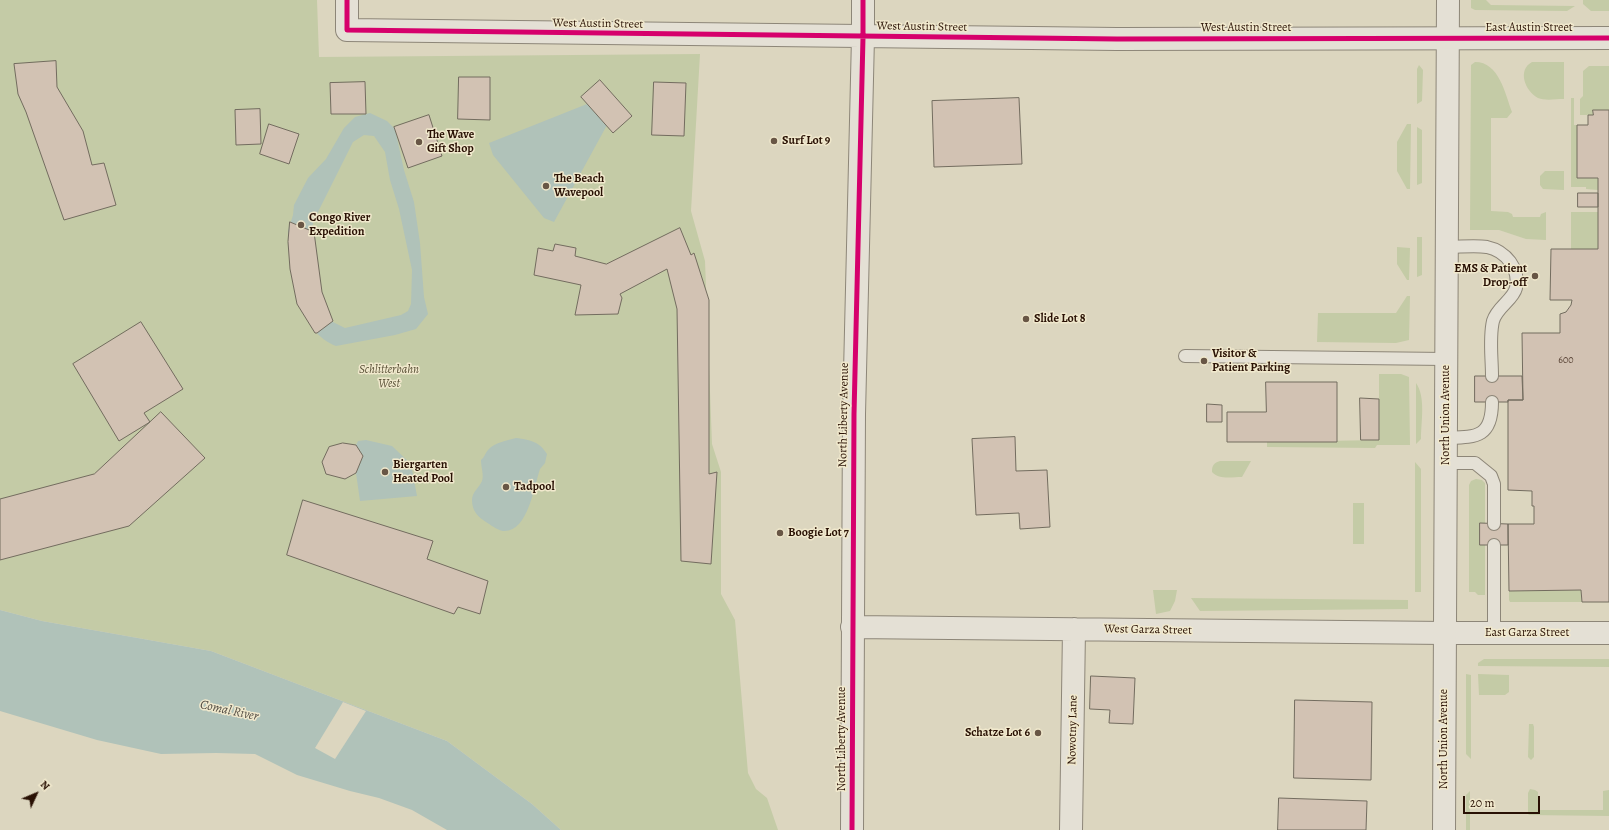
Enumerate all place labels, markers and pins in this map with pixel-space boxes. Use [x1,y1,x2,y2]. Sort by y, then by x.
place label: The Wave Gift Shop [427,128,474,156]
place label: Surf Lot 9 [782,134,830,148]
marker: Surf Lot 9 [769,136,779,146]
marker: The Wave Gift Shop [414,137,424,147]
place label: The Beach Wavepool [554,172,604,200]
marker: The Beach Wavepool [541,181,551,191]
place label: Congo River Expedition [309,211,371,239]
marker: Congo River Expedition [296,220,306,230]
place label: EMS & Patient Drop-off [1454,262,1527,290]
marker: EMS & Patient Drop-off [1530,271,1540,281]
place label: Slide Lot 8 [1034,312,1086,326]
marker: Slide Lot 8 [1021,314,1031,324]
place label: Visitor & Patient Parking [1212,347,1290,375]
marker: Visitor & Patient Parking [1199,356,1209,366]
place label: Biergarten Heated Pool [393,458,453,486]
marker: Biergarten Heated Pool [380,467,390,477]
place label: Tadpool [514,480,555,494]
marker: Tadpool [501,482,511,492]
place label: Boogie Lot 7 [788,526,849,540]
marker: Boogie Lot 7 [775,528,785,538]
place label: Schatze Lot 6 [965,726,1030,740]
marker: Schatze Lot 6 [1033,728,1043,738]

